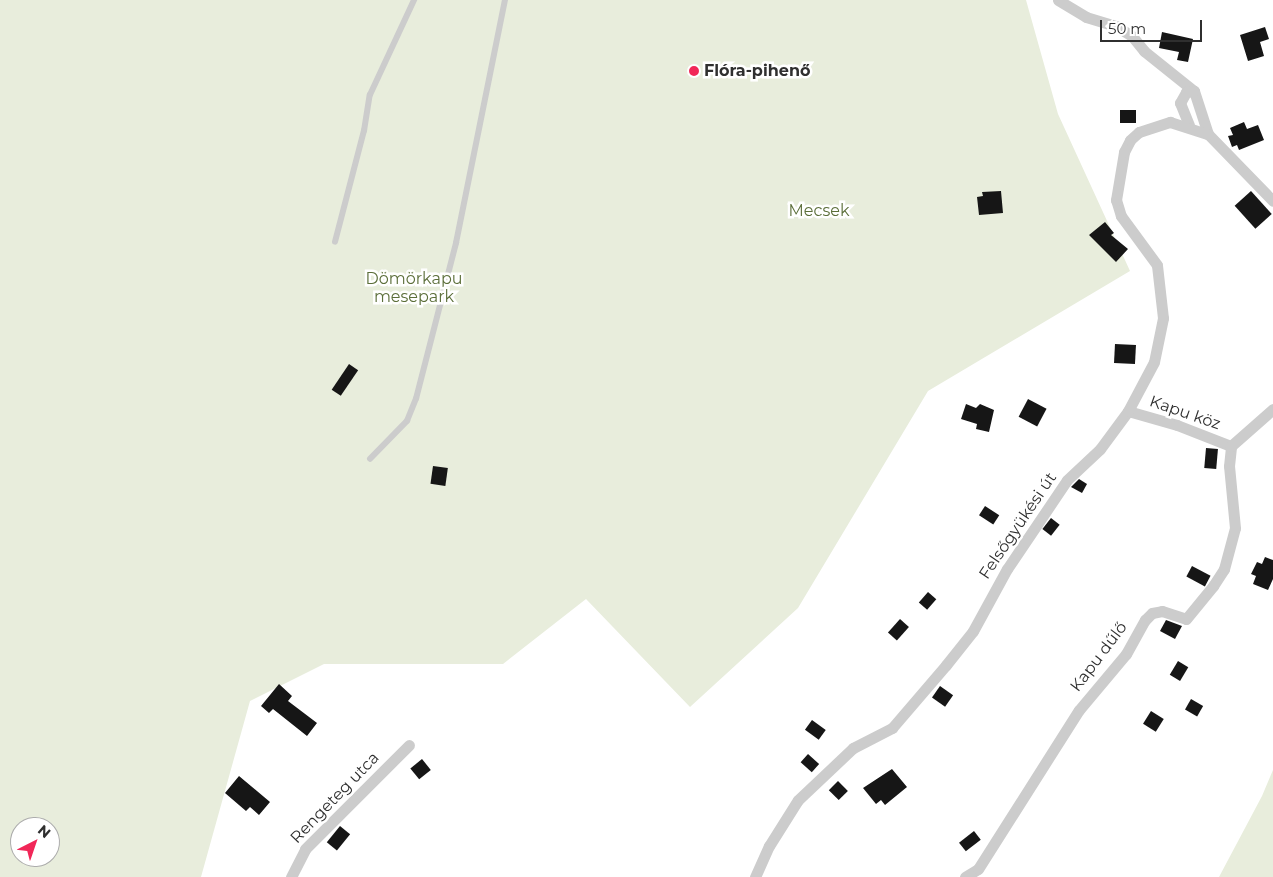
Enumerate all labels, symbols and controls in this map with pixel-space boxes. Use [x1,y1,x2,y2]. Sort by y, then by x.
scale bar [1103,10,1206,42]
text: 50 m [1108,19,1146,38]
place label: Flóra-pihenő [704,61,811,81]
marker: Flóra-pihenő [688,65,700,77]
park label: Mecsek [789,201,849,221]
park label: Dömörkapu mesepark [366,269,462,307]
street label: Kapu köz [1147,392,1223,434]
street label: Felsőgyükési út [975,469,1061,583]
street label: Kapu dűlő [1067,618,1131,696]
street label: Rengeteg utca [287,749,383,847]
north arrow [10,817,60,867]
text: N [34,821,54,842]

